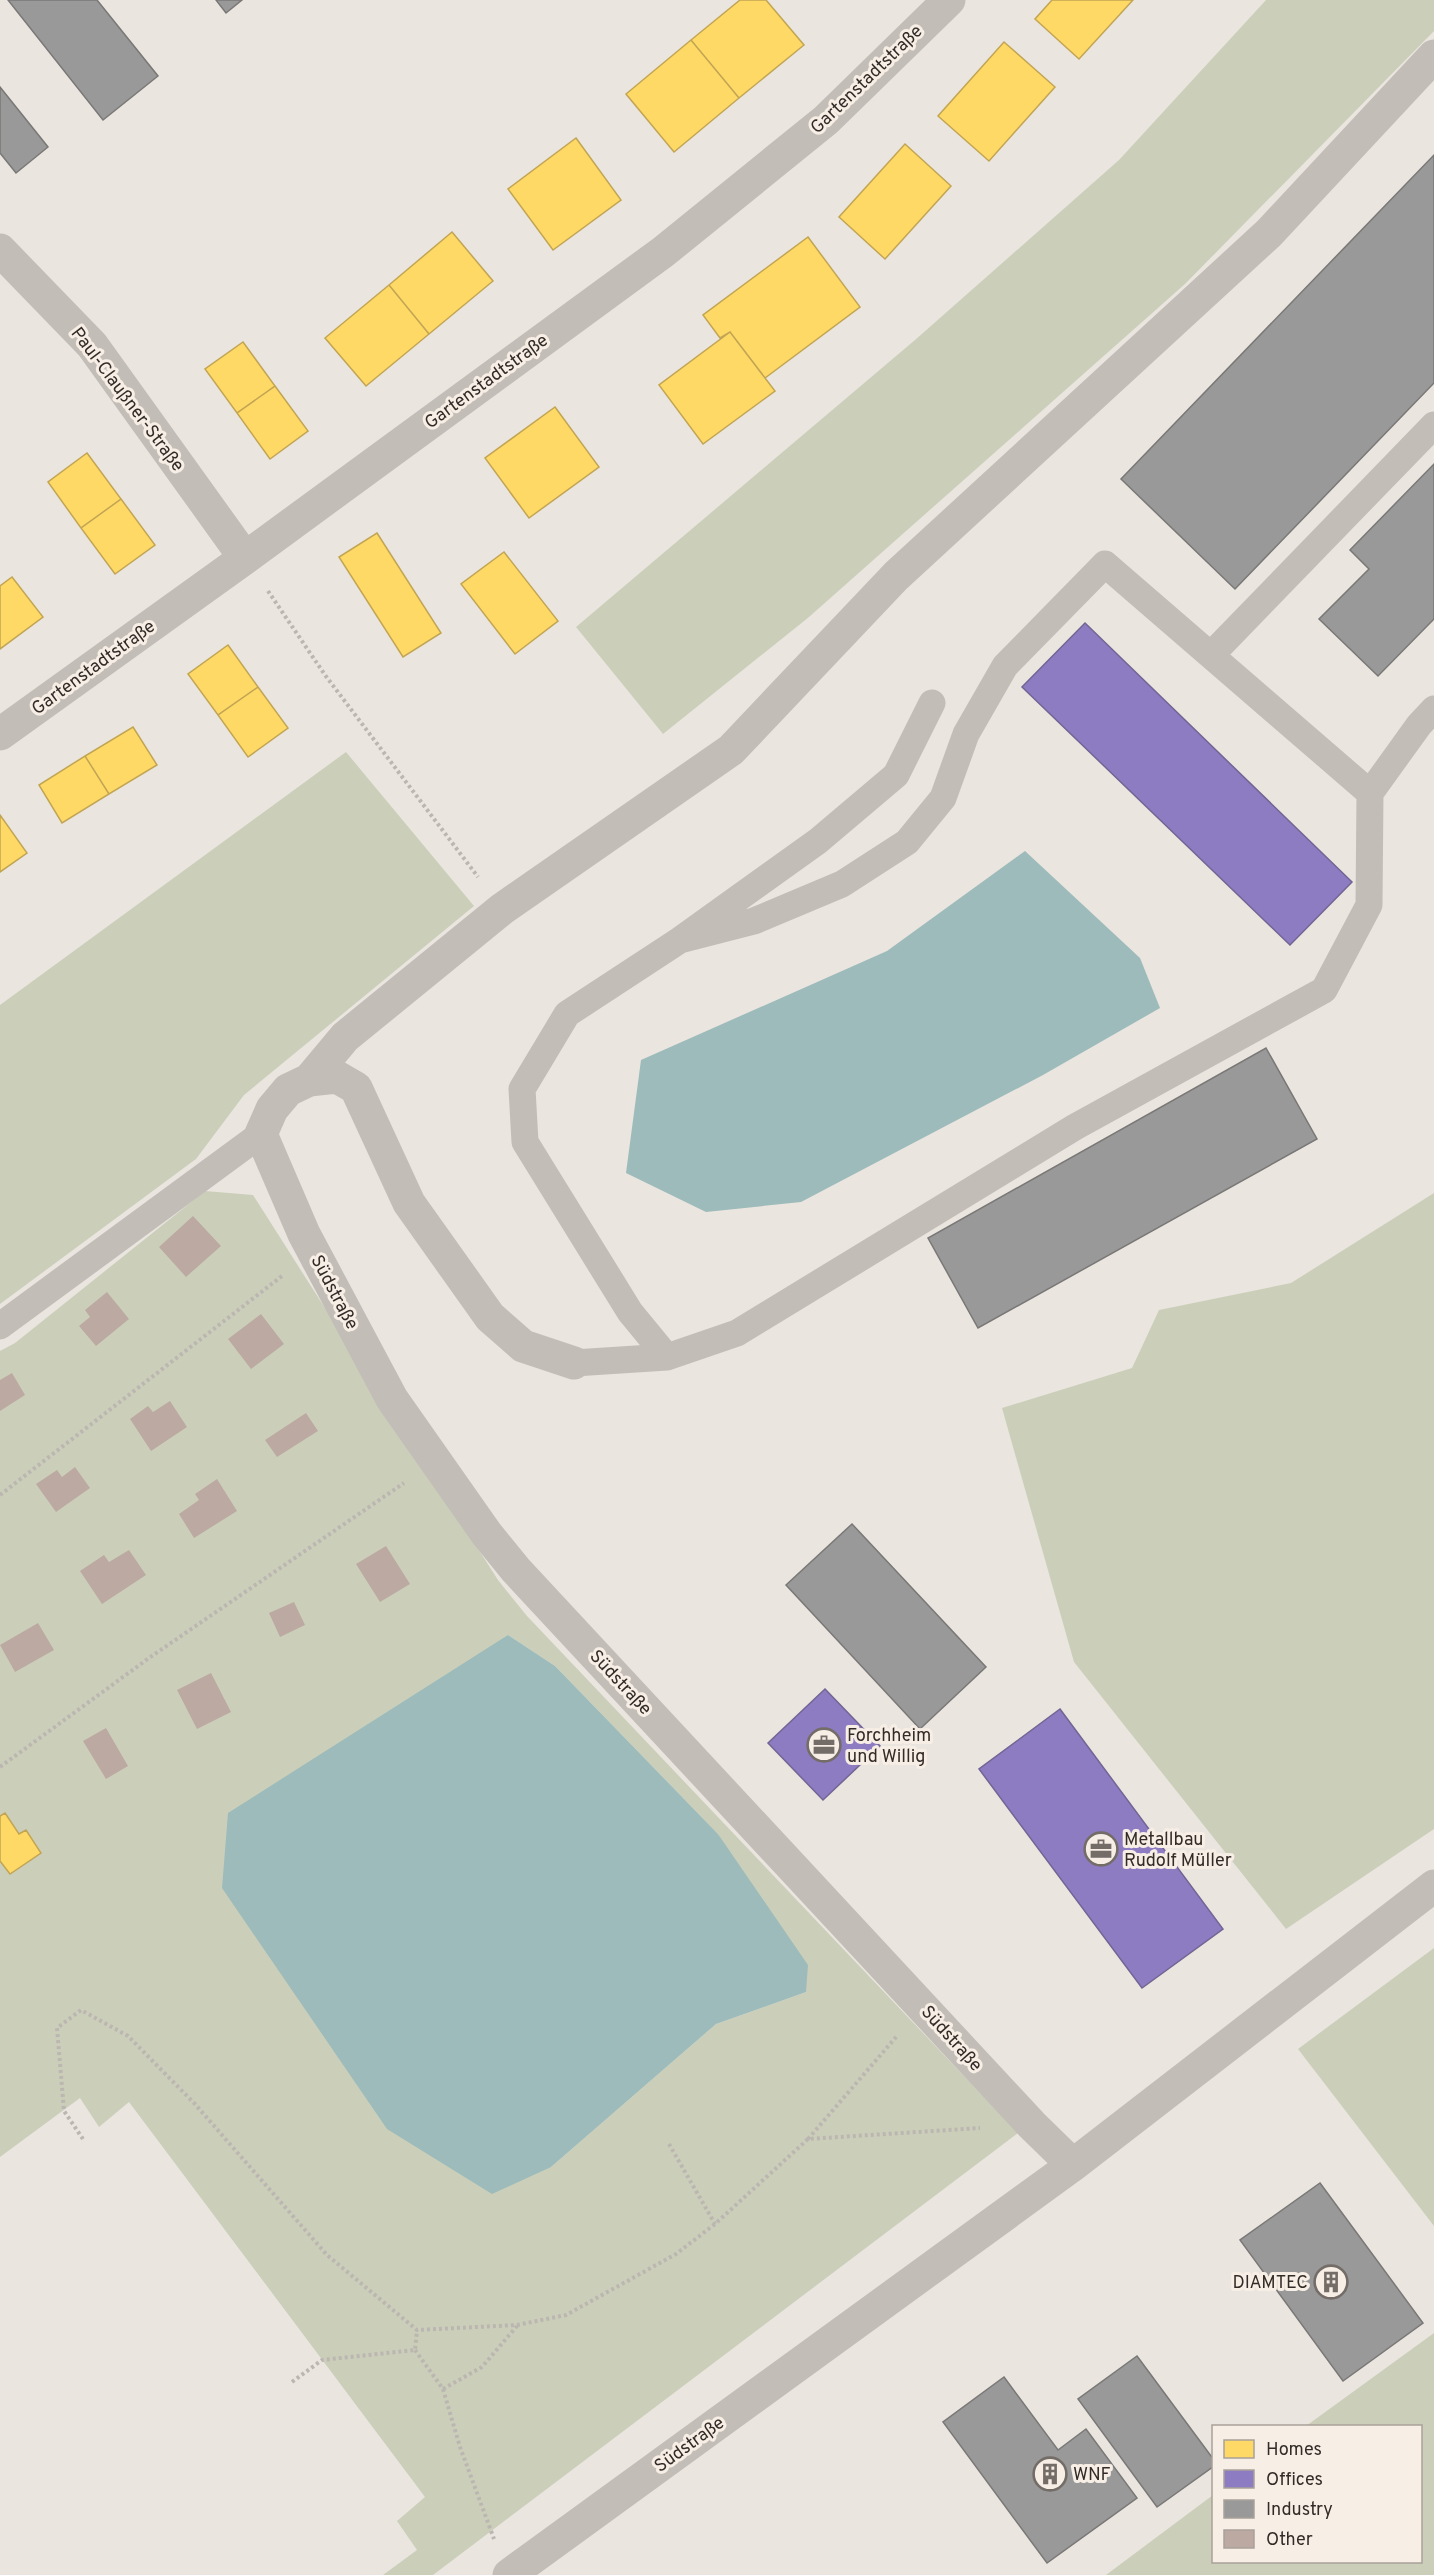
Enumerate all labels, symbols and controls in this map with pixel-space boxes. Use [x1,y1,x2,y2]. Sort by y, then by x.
street label: Gartenstadtstraße [806,21,928,140]
street label: Paul-Claußner-Straße [65,323,189,477]
street label: Gartenstadtstraße [420,330,553,435]
street label: Gartenstadtstraße [27,616,160,721]
street label: Südstraße [304,1251,363,1334]
street label: Südstraße [584,1646,656,1721]
place label: Forchheim und Willig [847,1725,931,1769]
office icon: Forchheim und Willig [806,1727,842,1763]
place label: Metallbau Rudolf Müller [1124,1829,1232,1873]
office icon: Metallbau Rudolf Müller [1083,1831,1119,1867]
street label: Südstraße [915,2001,987,2077]
building icon: DIAMTEC [1313,2264,1349,2300]
place label: DIAMTEC [1232,2272,1308,2295]
street label: Südstraße [650,2412,729,2478]
legend [1212,2425,1422,2563]
text: Homes [1266,2439,1322,2462]
building icon: WNF [1032,2456,1068,2492]
place label: WNF [1073,2464,1111,2487]
text: Offices [1266,2469,1323,2492]
text: Industry [1266,2499,1333,2522]
text: Other [1266,2529,1313,2552]

